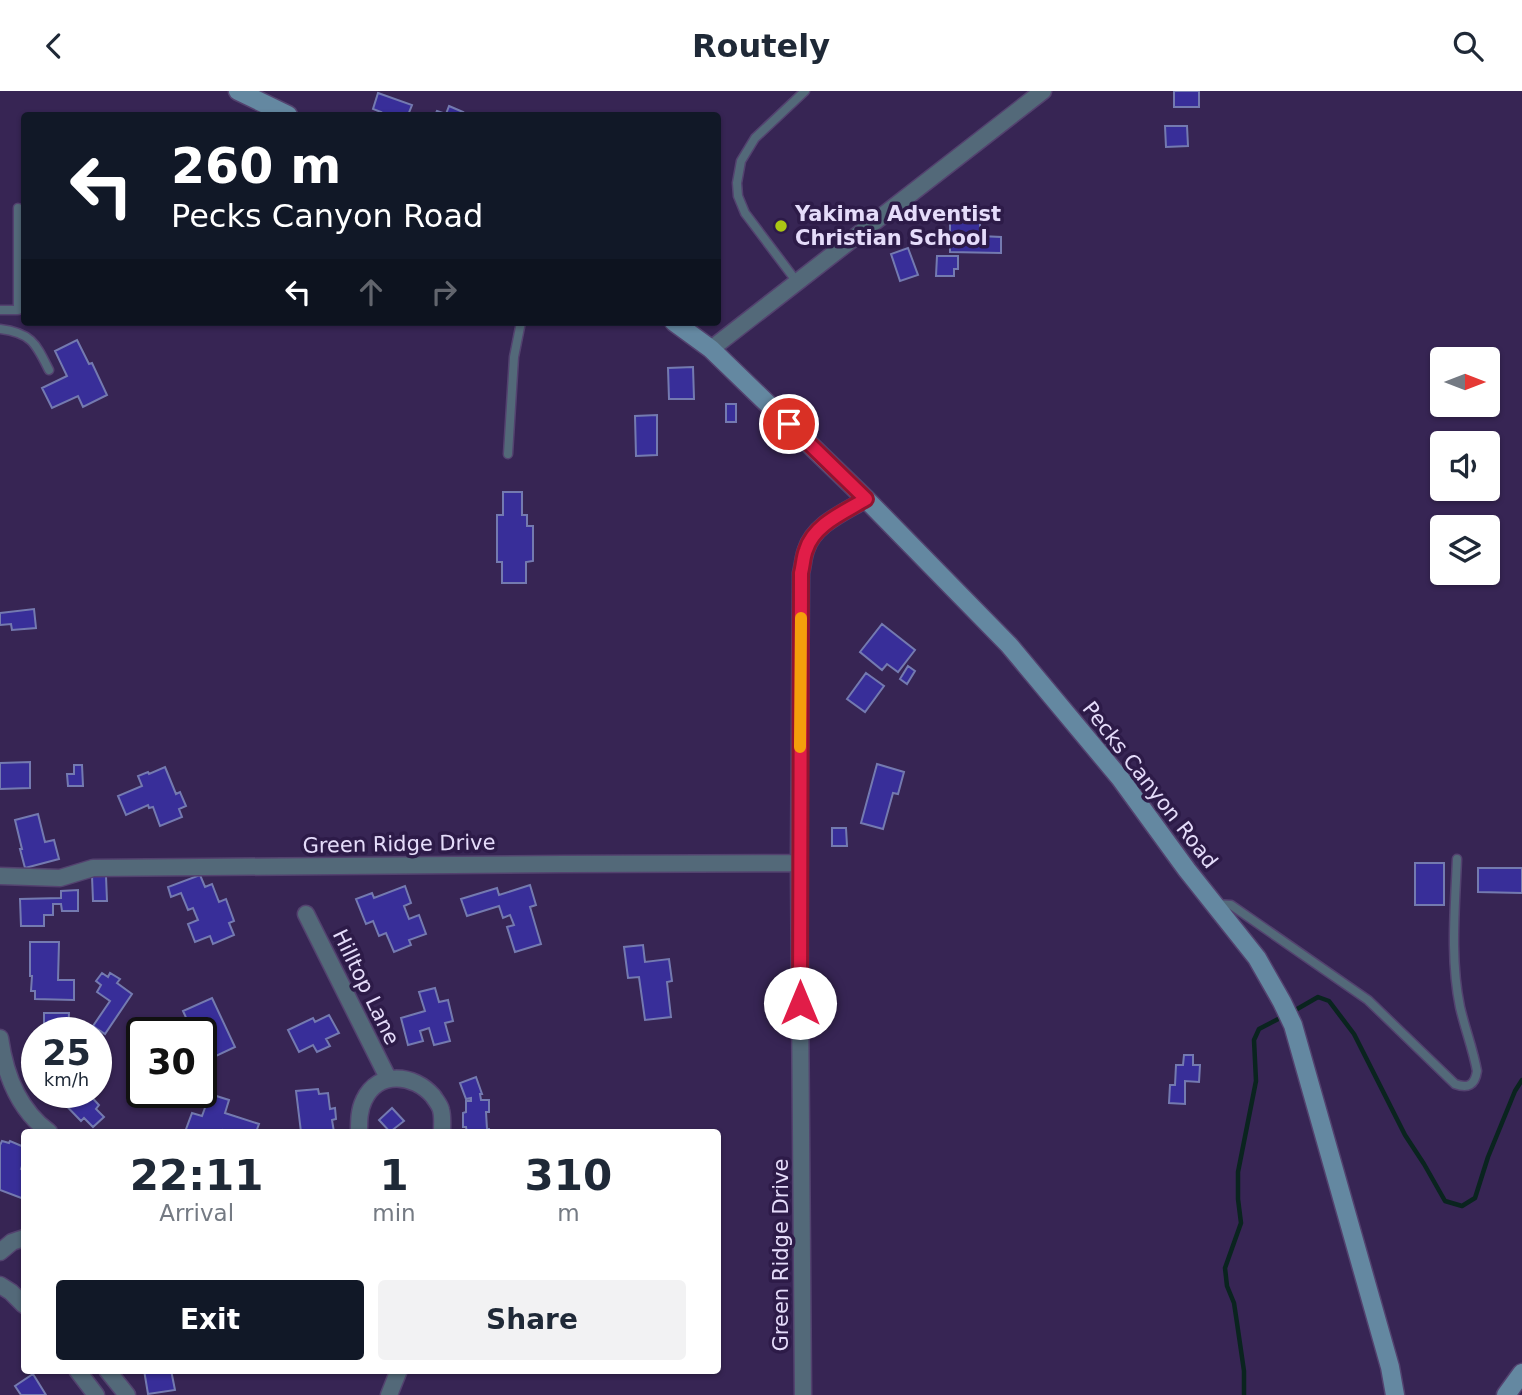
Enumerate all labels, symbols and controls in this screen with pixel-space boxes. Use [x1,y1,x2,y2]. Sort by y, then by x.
icon: back [35,27,73,65]
text: Routely [692,27,830,65]
icon: search [1449,27,1487,65]
text: 260 m [171,138,341,195]
icon: left [56,140,147,231]
text: Pecks Canyon Road [171,197,483,235]
place label: Yakima Adventist Christian School [794,202,1001,250]
marker: Yakima Adventist Christian School [773,218,789,234]
icon: left [279,273,317,311]
icon: ahead [352,273,390,311]
icon: right [425,273,463,311]
north arrow [1430,347,1500,417]
map controls [1430,347,1500,585]
pin [759,394,819,454]
icon: arrive [770,405,808,443]
button: sound [1430,431,1500,501]
button: layers [1430,515,1500,585]
street label: Pecks Canyon Road [1077,697,1223,873]
street label: Green Ridge Drive [302,830,496,858]
street label: Hilltop Lane [328,925,404,1049]
position arrow [763,966,837,1040]
speed limit sign: 30 [126,1017,217,1108]
text: 25 [42,1033,91,1073]
text: km/h [44,1069,89,1090]
text: 22:11 [130,1151,264,1200]
text: 1 [379,1151,409,1200]
text: 310 [525,1151,612,1200]
street label: Green Ridge Drive [769,1159,793,1351]
text: Arrival [159,1200,234,1226]
text: min [372,1200,416,1226]
text: m [557,1200,580,1226]
button: Exit [56,1280,364,1360]
button: Share [378,1280,686,1360]

